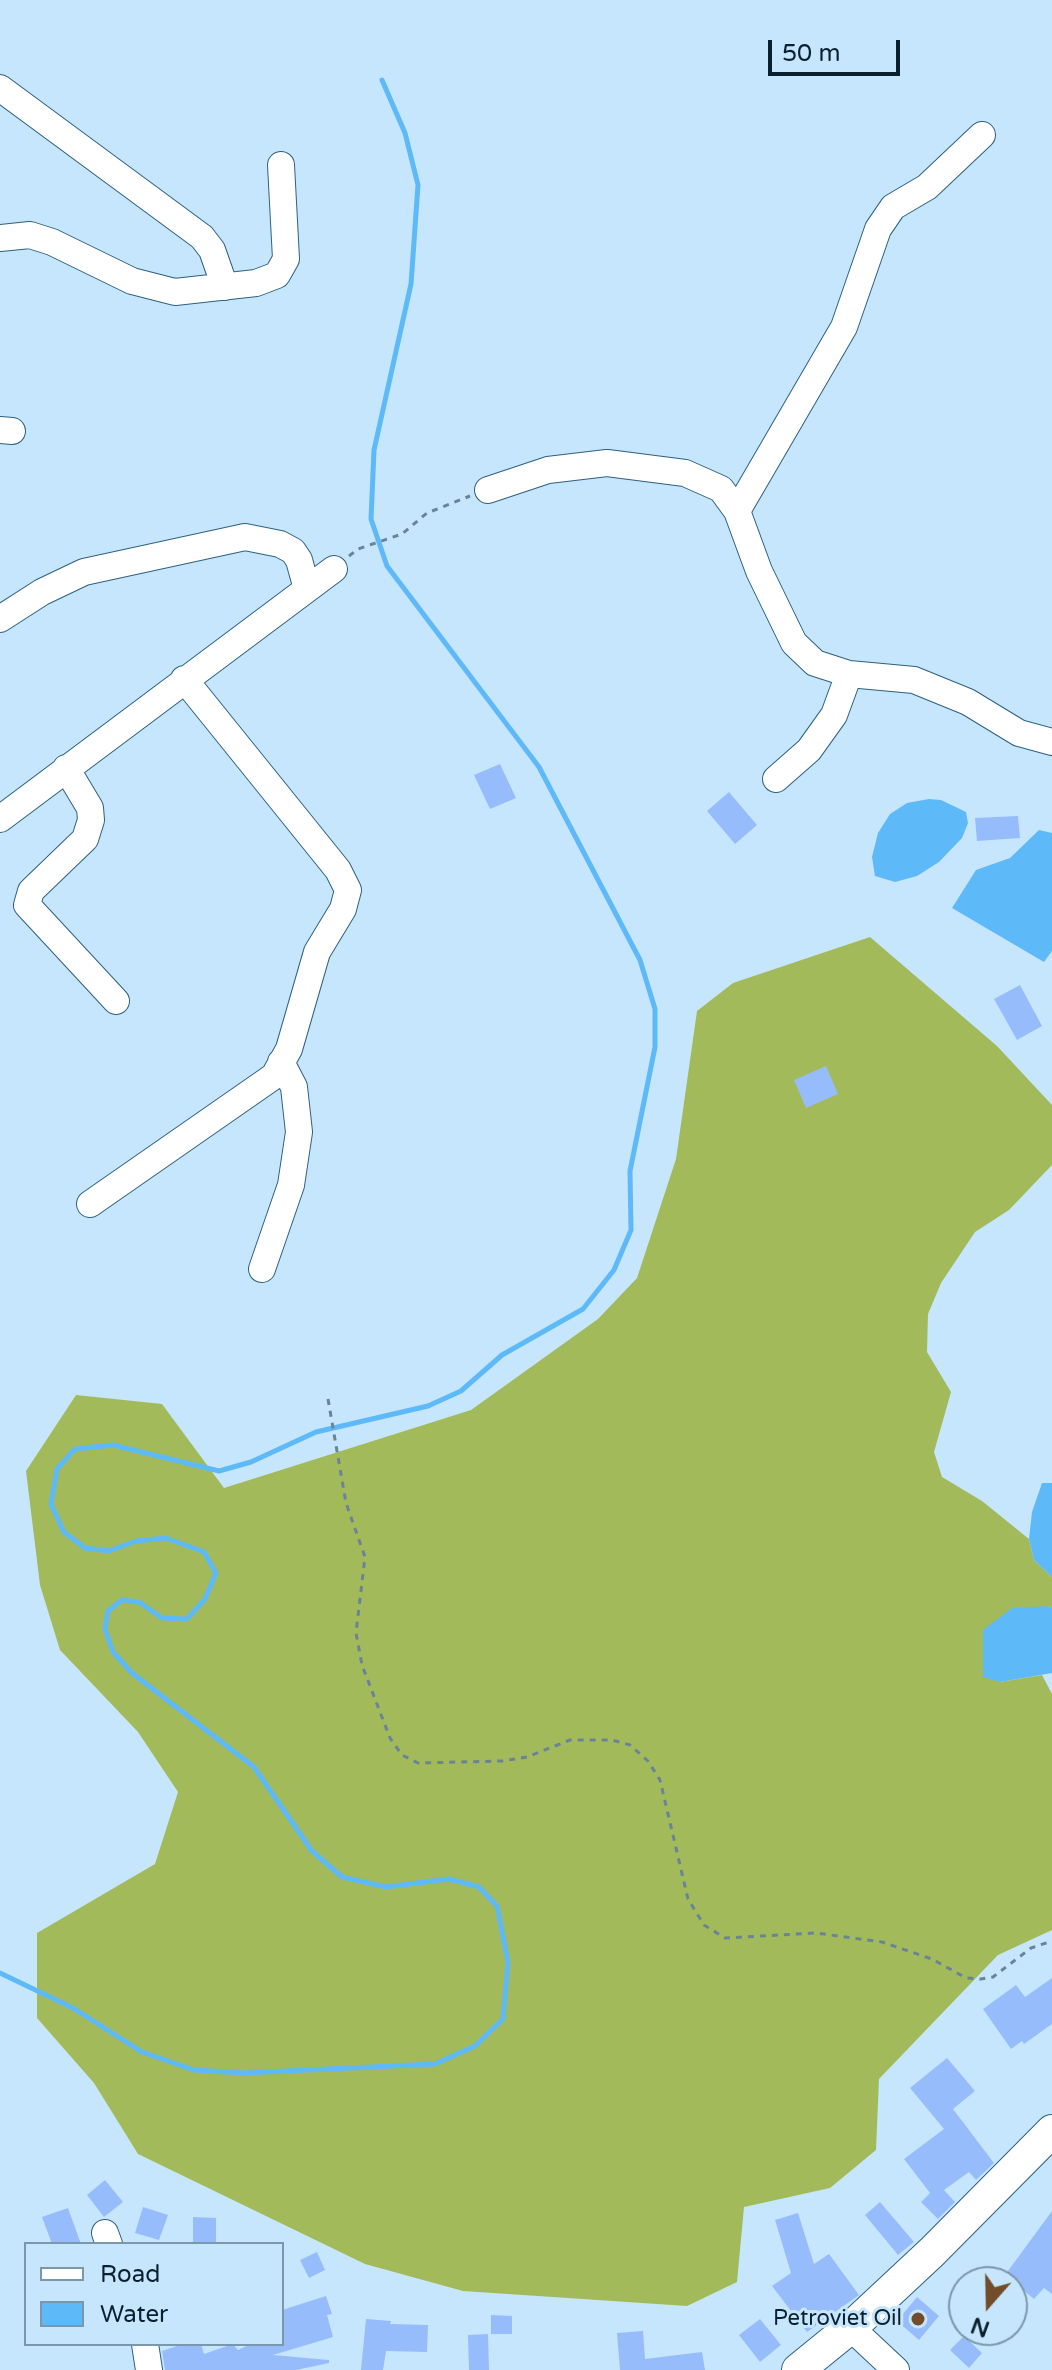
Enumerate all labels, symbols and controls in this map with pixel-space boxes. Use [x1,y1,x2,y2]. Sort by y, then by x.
scale bar [772,24,904,74]
text: 50 m [782,39,840,68]
legend [24,2242,284,2346]
text: Road [100,2260,160,2289]
north arrow [948,2266,1028,2346]
text: Water [100,2300,168,2329]
place label: Petroviet Oil [773,2306,902,2332]
marker: Petroviet Oil [909,2310,927,2328]
text: N [968,2311,993,2342]

